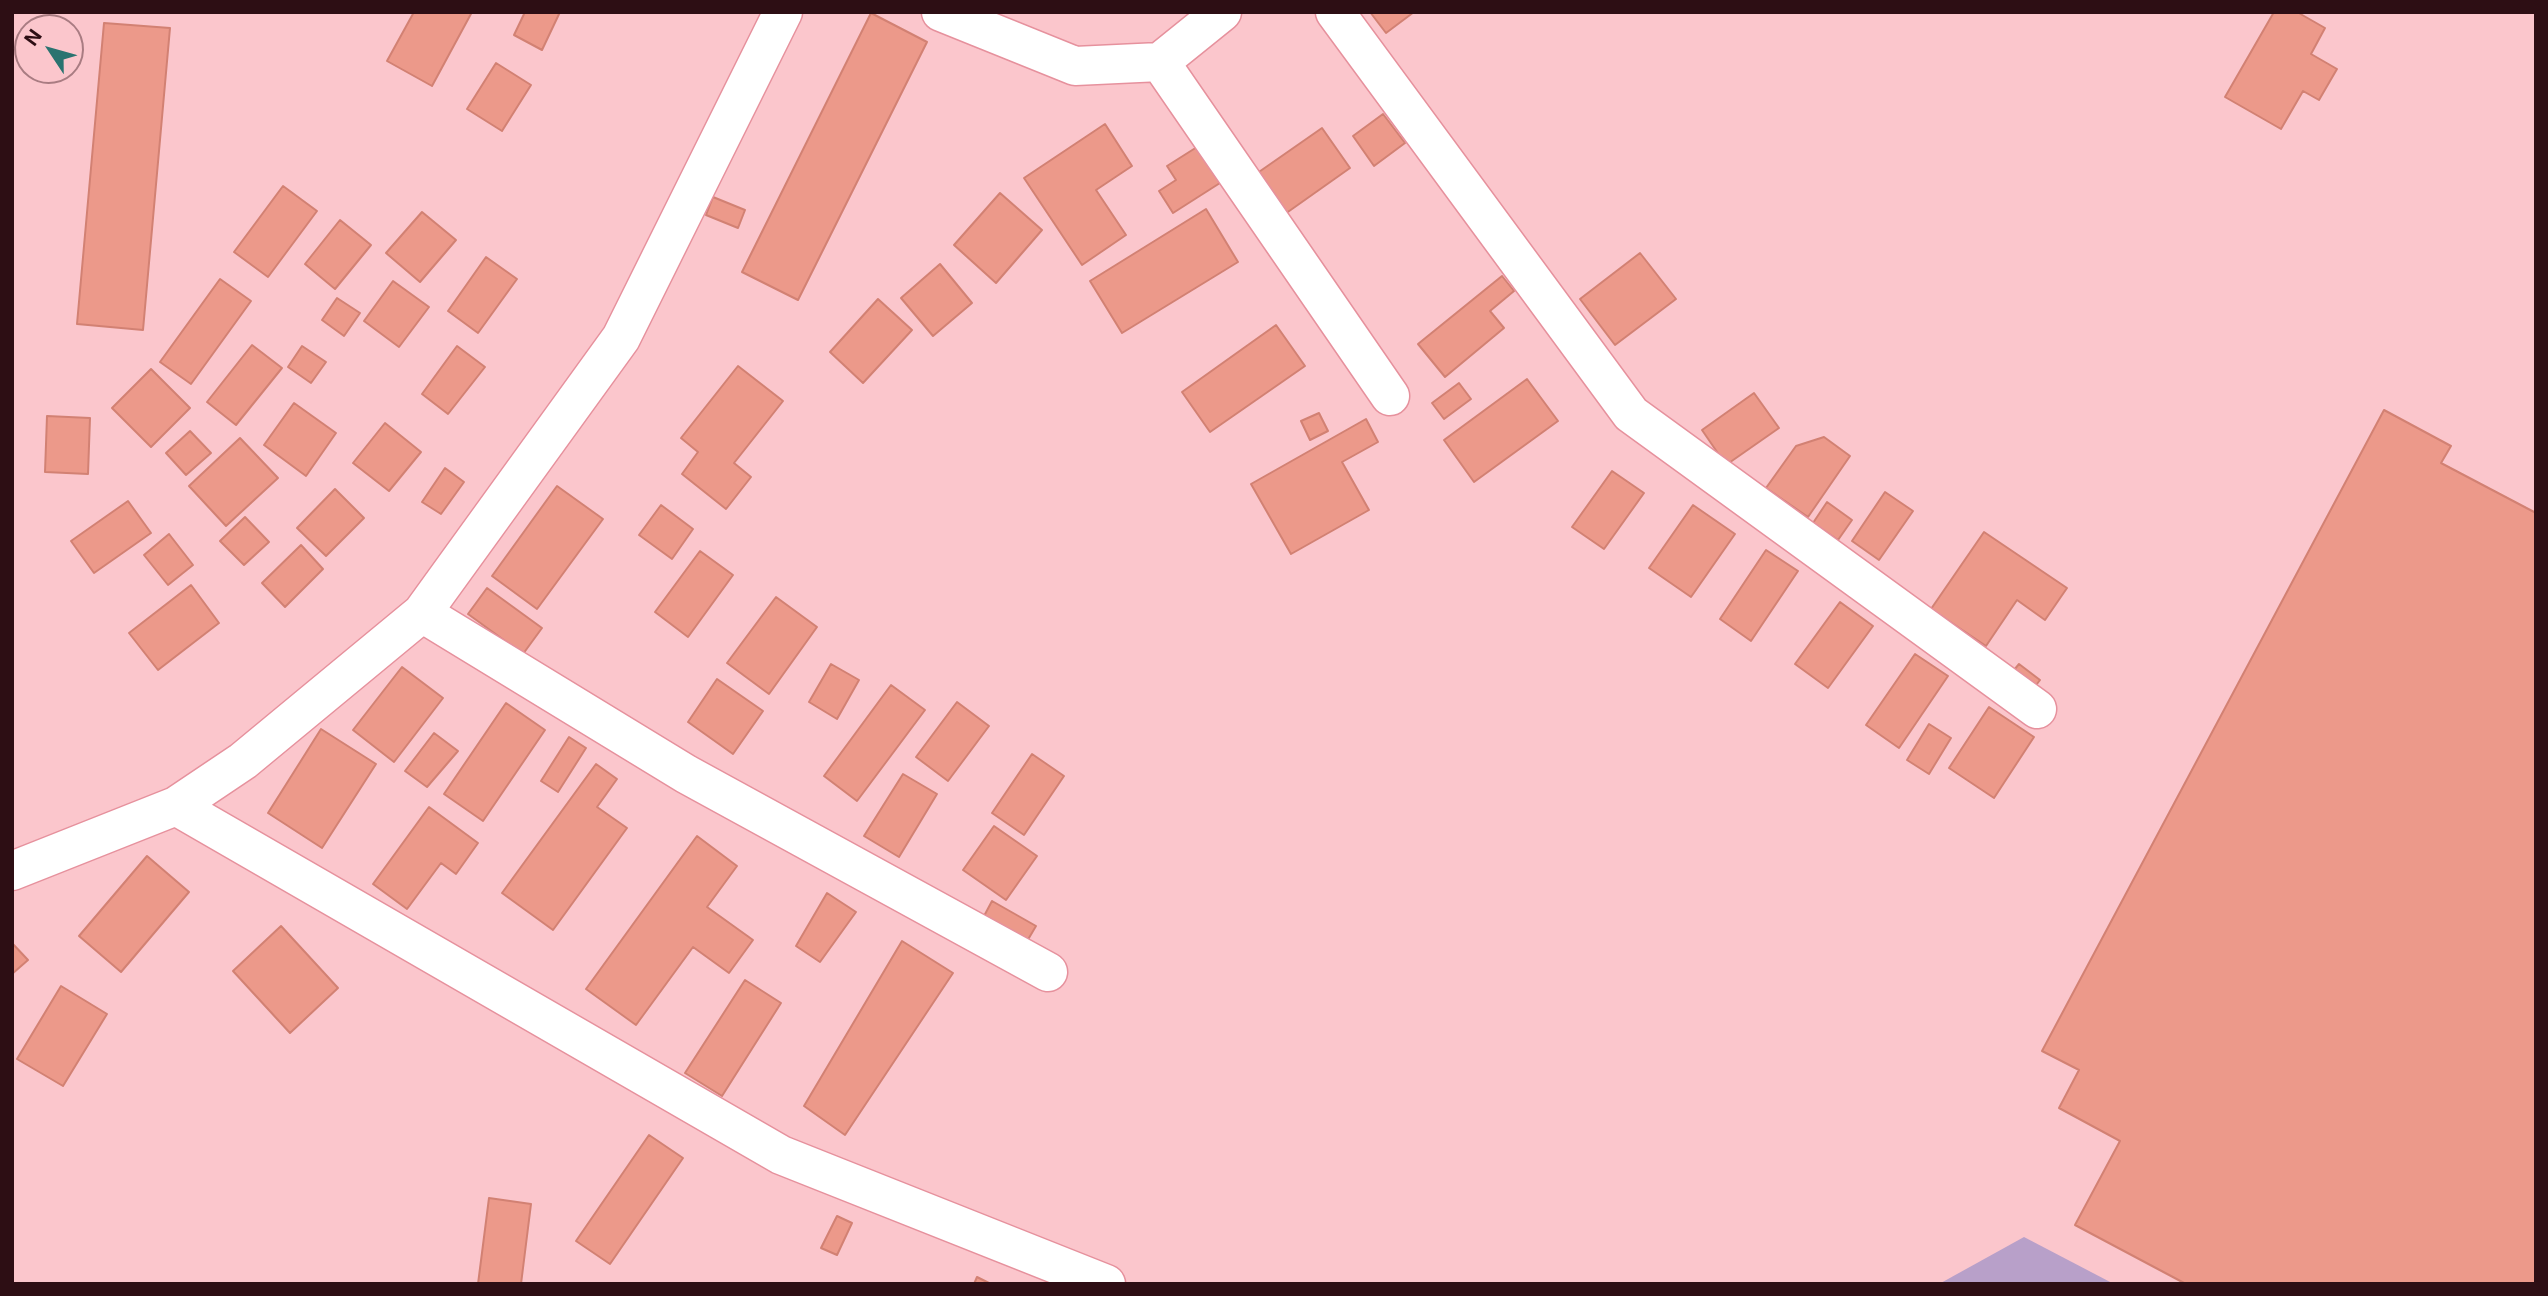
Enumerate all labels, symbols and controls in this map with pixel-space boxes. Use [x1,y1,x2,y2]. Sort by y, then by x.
north arrow [14,14,84,84]
text: N [20,25,47,50]

